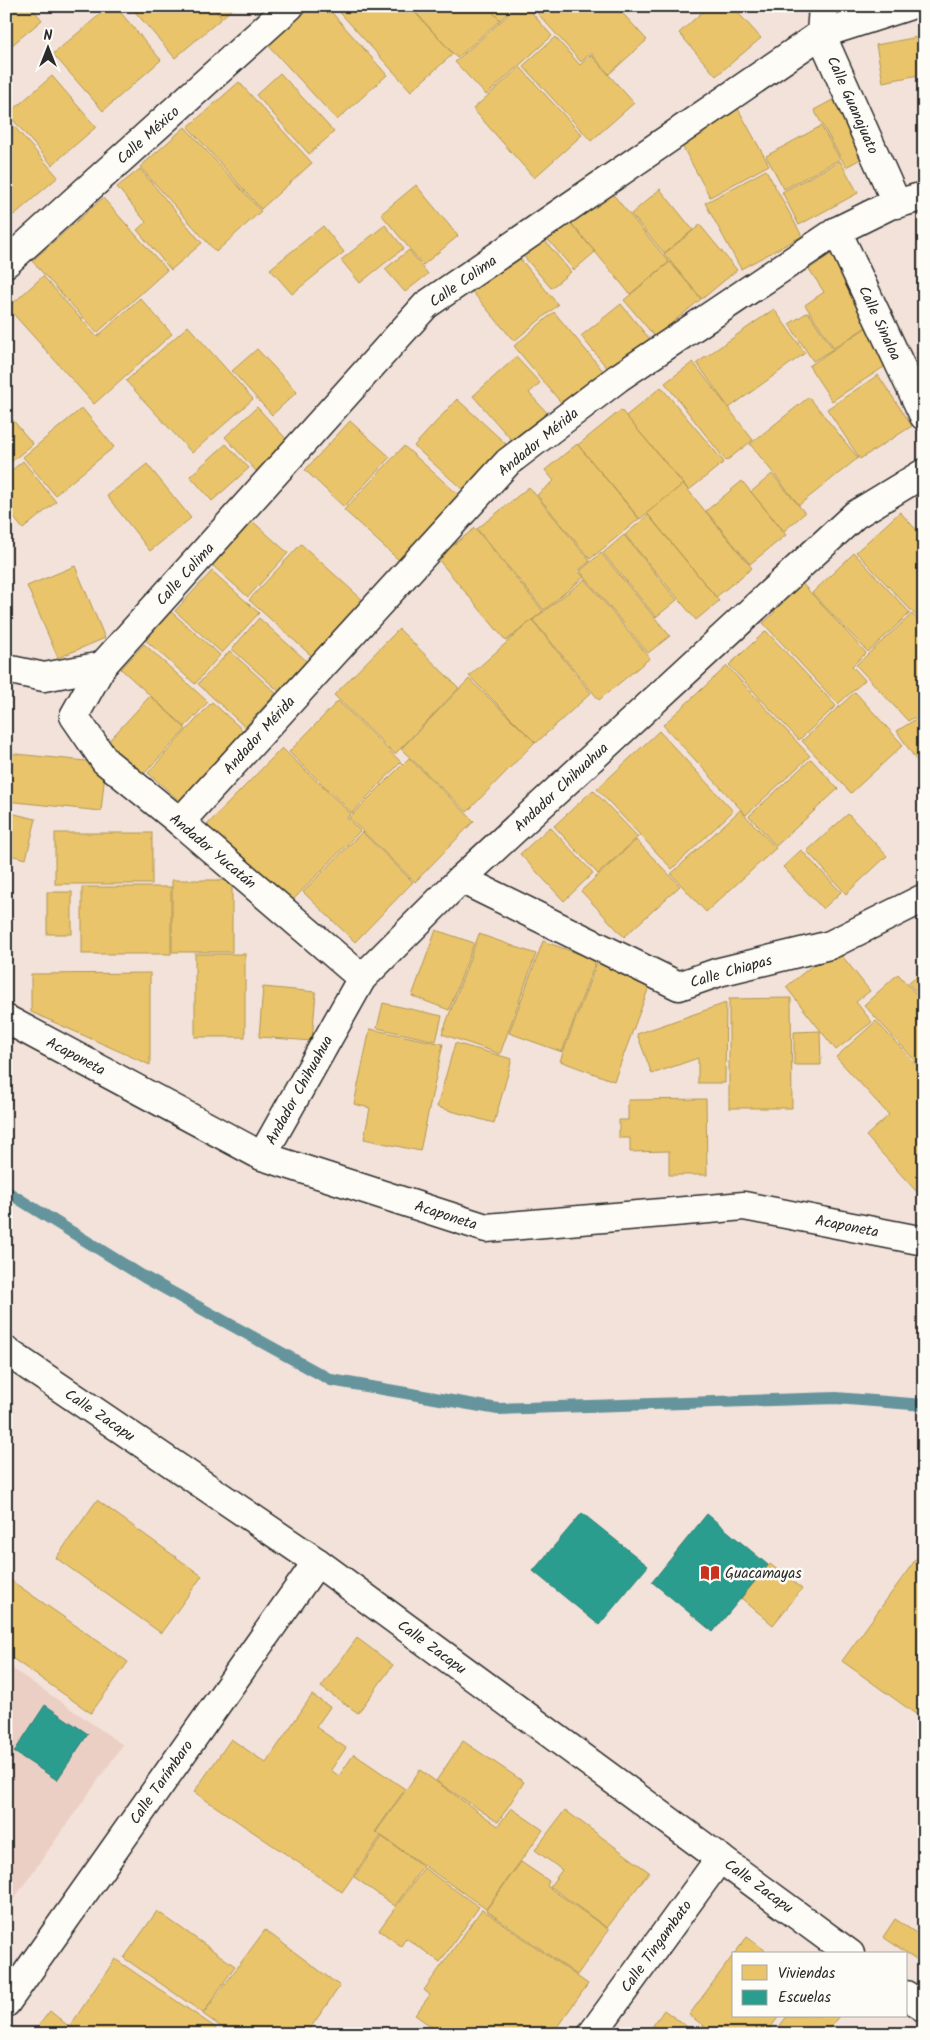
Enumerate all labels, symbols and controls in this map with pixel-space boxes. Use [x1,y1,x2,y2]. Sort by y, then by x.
north arrow [22,22,72,72]
text: N [44,25,53,47]
street label: Calle Guanajuato [820,52,885,159]
street label: Calle México [112,101,186,171]
street label: Calle Colima [425,250,502,314]
street label: Calle Sinaloa [851,282,907,365]
street label: Andador Mérida [493,403,584,483]
street label: Calle Colima [151,538,221,612]
street label: Andador Mérida [218,691,302,780]
street label: Andador Chihuahua [509,737,615,838]
street label: Andador Yucatán [164,808,261,895]
street label: Calle Chiapas [687,949,776,995]
street label: Acaponeta [41,1031,110,1083]
street label: Andador Chihuahua [260,1031,340,1150]
street label: Acaponeta [411,1195,480,1237]
street label: Acaponeta [813,1209,881,1245]
street label: Calle Zacapu [59,1383,140,1448]
library icon: Guacamayas [699,1562,721,1584]
place label: Guacamayas [725,1562,802,1586]
street label: Calle Zacapu [392,1614,471,1681]
street label: Calle Tarímbaro [124,1735,200,1830]
street label: Calle Zacapu [719,1853,798,1920]
street label: Calle Tingambato [615,1895,699,1998]
legend [732,1952,908,2018]
text: Viviendas [778,1962,836,1986]
text: Escuelas [778,1986,832,2010]

